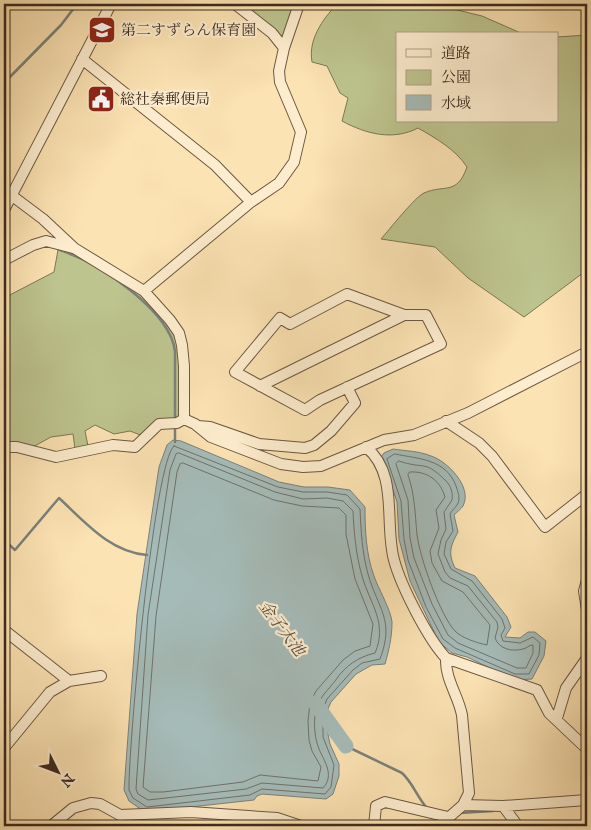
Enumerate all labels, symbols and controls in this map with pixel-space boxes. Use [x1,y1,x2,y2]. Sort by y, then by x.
school or university icon: 第二すずらん保育園 [87,15,117,45]
place label: 第二すずらん保育園 [121,21,256,40]
legend [396,32,558,122]
text: 道路 [441,44,471,63]
text: 公園 [441,68,471,87]
public building icon: 総社秦郵便局 [86,84,116,114]
place label: 総社秦郵便局 [120,90,210,109]
text: 水域 [441,94,471,113]
water label: 金子大池 [254,597,309,662]
north arrow [32,748,82,798]
text: N [56,769,78,791]

